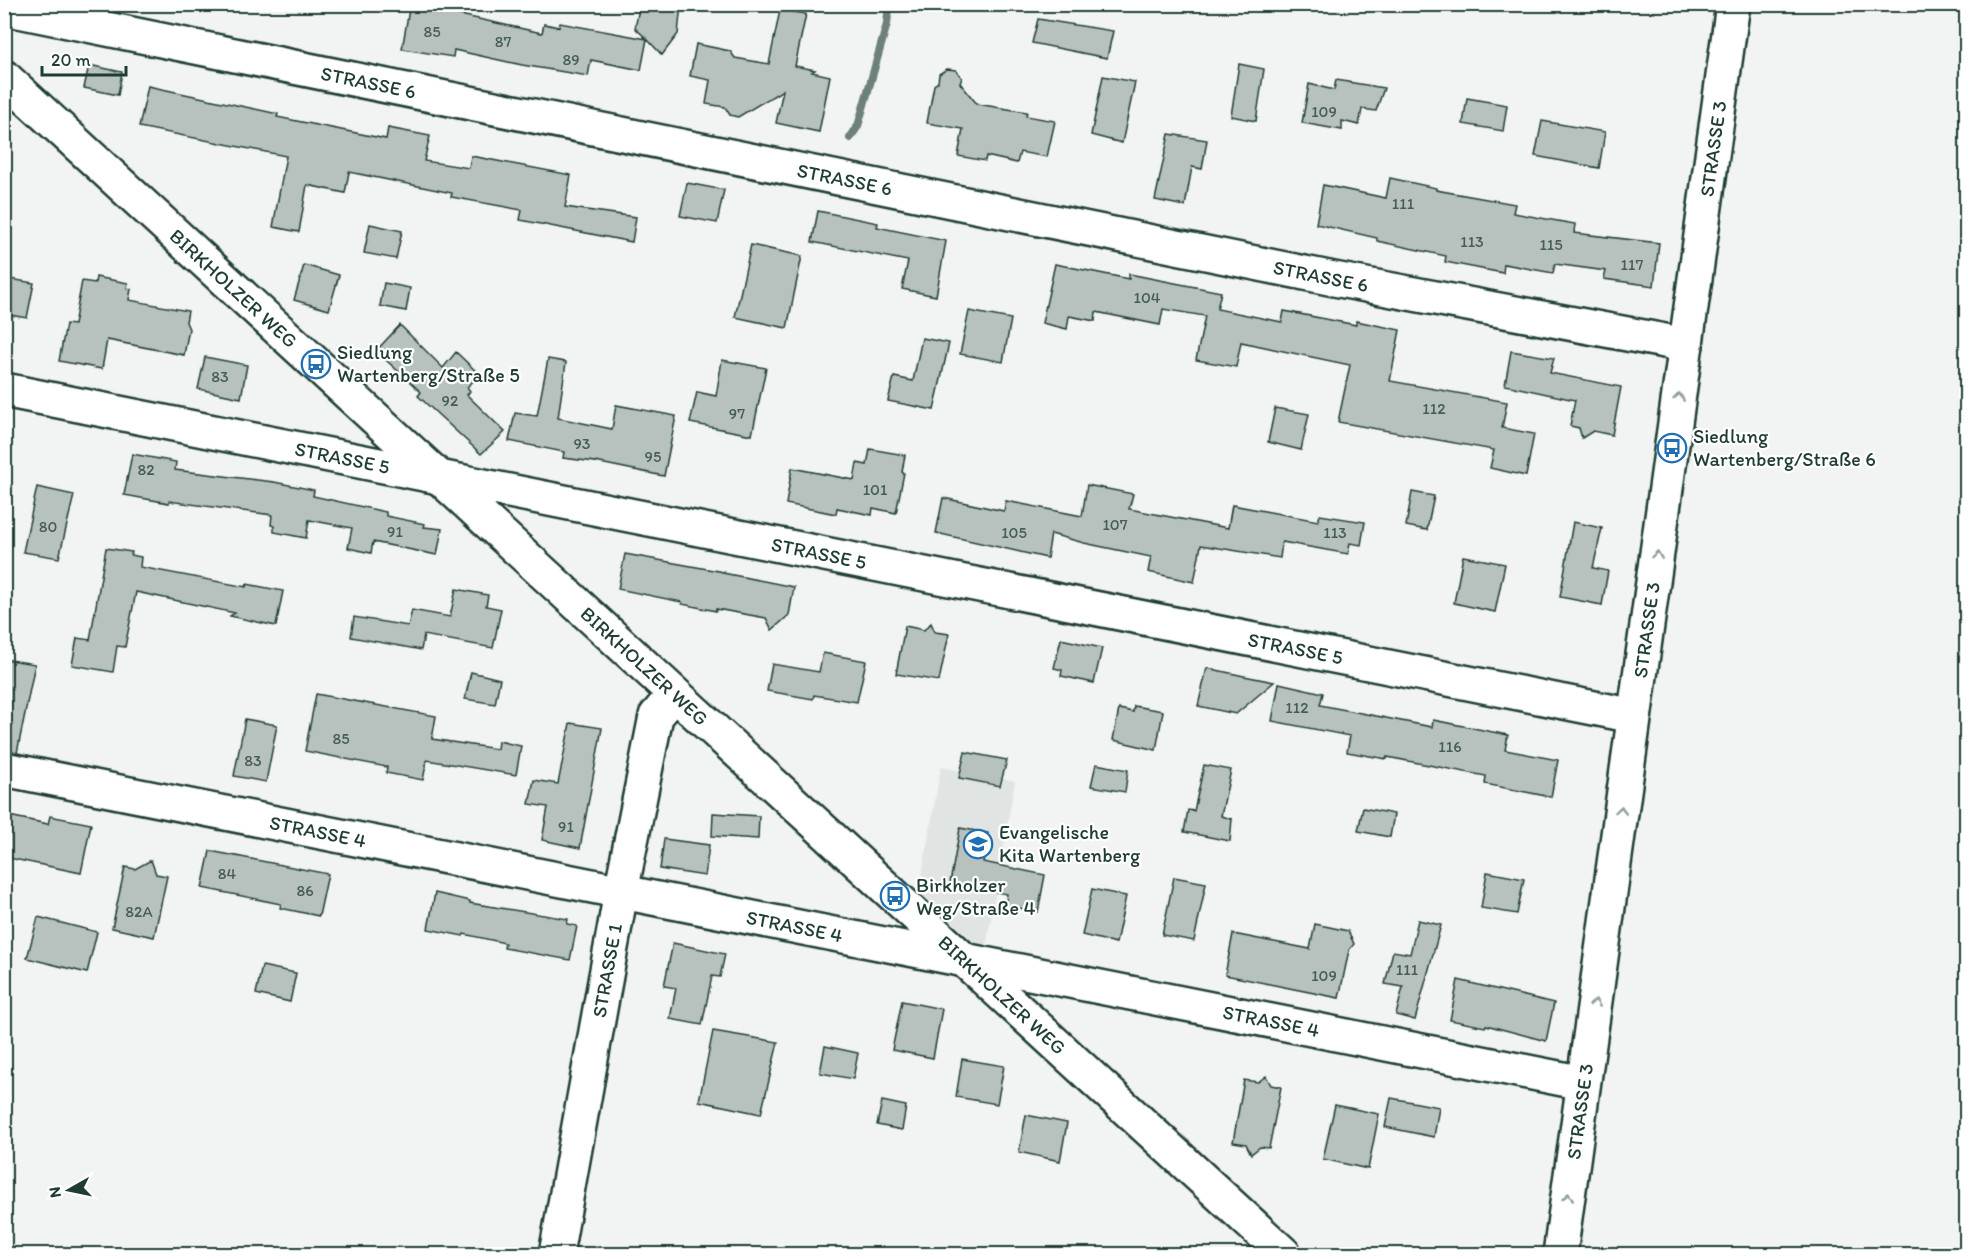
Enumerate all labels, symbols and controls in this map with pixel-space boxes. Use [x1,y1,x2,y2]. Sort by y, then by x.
house number: 85 [423,22,441,41]
house number: 87 [495,32,511,51]
scale bar [42,39,126,77]
text: 20 m [51,49,91,71]
house number: 89 [562,50,580,69]
street label: STRASSE 6 [319,61,418,104]
street label: STRASSE 3 [1694,99,1732,198]
house number: 109 [1311,102,1337,121]
street label: STRASSE 6 [795,158,894,201]
house number: 111 [1392,194,1415,213]
street label: BIRKHOLZER WEG [165,223,303,353]
house number: 113 [1460,232,1484,251]
house number: 115 [1539,235,1563,254]
street label: STRASSE 6 [1271,255,1370,297]
house number: 117 [1621,255,1643,274]
house number: 104 [1134,288,1161,307]
place label: Siedlung Wartenberg/Straße 5 [337,340,520,387]
bus stop icon: Siedlung Wartenberg/Straße 5 [300,348,332,380]
house number: 83 [211,367,229,386]
house number: 92 [442,391,459,410]
one-way arrow [1672,392,1685,401]
house number: 112 [1422,399,1446,418]
house number: 97 [729,404,745,423]
place label: Siedlung Wartenberg/Straße 6 [1693,424,1876,471]
bus stop icon: Siedlung Wartenberg/Straße 6 [1656,432,1688,464]
house number: 93 [573,434,591,453]
street label: STRASSE 5 [293,436,392,479]
house number: 95 [645,447,661,466]
house number: 82 [137,460,155,479]
house number: 101 [863,480,888,499]
house number: 107 [1102,515,1128,534]
house number: 80 [39,517,57,536]
house number: 91 [387,522,403,541]
house number: 105 [1001,523,1027,542]
house number: 113 [1323,523,1347,542]
street label: STRASSE 5 [769,532,868,574]
one-way arrow [1651,550,1663,559]
street label: STRASSE 3 [1628,580,1665,680]
street label: BIRKHOLZER WEG [576,601,713,731]
street label: STRASSE 5 [1246,627,1345,669]
house number: 112 [1285,698,1309,717]
house number: 85 [332,729,350,748]
house number: 116 [1438,737,1462,756]
house number: 83 [244,751,262,770]
one-way arrow [1615,806,1627,815]
street label: STRASSE 4 [268,810,368,853]
house number: 91 [558,817,574,836]
place label: Evangelische Kita Wartenberg [999,820,1141,867]
school or university icon: Evangelische Kita Wartenberg [962,828,994,860]
house number: 84 [218,864,237,883]
place label: Birkholzer Weg/Straße 4 [916,873,1036,920]
bus stop icon: Birkholzer Weg/Straße 4 [879,880,911,912]
house number: 86 [296,881,314,900]
house number: 82A [125,902,153,921]
street label: STRASSE 4 [744,905,845,948]
street label: STRASSE 1 [587,922,627,1019]
street label: BIRKHOLZER WEG [933,930,1071,1060]
house number: 111 [1396,960,1419,979]
house number: 109 [1311,966,1337,985]
one-way arrow [1588,999,1600,1008]
street label: STRASSE 4 [1221,1000,1322,1042]
street label: STRASSE 3 [1561,1062,1598,1161]
north arrow [39,1160,99,1220]
text: N [44,1185,65,1199]
one-way arrow [1561,1192,1573,1201]

